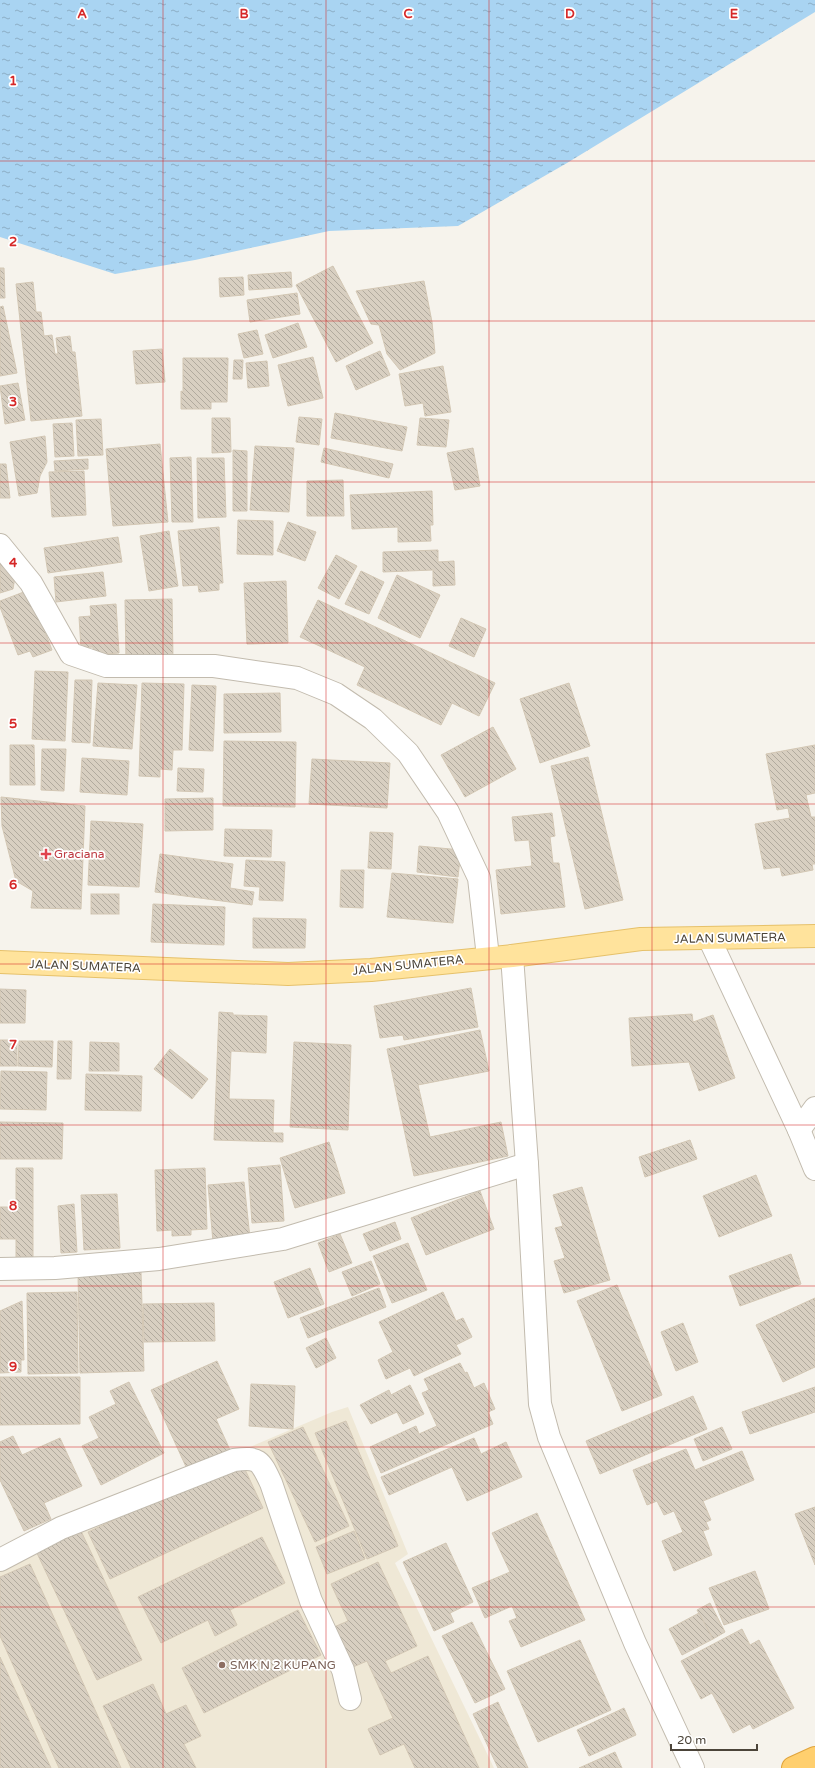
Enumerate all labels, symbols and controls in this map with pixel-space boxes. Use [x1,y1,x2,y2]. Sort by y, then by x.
text: A [77,6,87,22]
text: B [239,6,249,22]
text: C [403,6,413,22]
text: D [565,6,575,22]
text: E [730,6,738,22]
text: 1 [9,73,17,89]
text: 2 [9,234,17,250]
text: 3 [9,394,17,410]
text: 4 [9,555,18,571]
text: 5 [9,716,17,732]
place label: Graciana [54,847,105,861]
marker: Graciana [41,849,51,859]
text: 6 [9,877,17,893]
street label: JALAN SUMATERA [674,930,786,946]
street label: JALAN SUMATERA [352,952,464,978]
street label: JALAN SUMATERA [29,957,141,975]
text: 7 [9,1037,17,1053]
text: 8 [9,1198,17,1214]
text: 9 [9,1359,17,1375]
place label: SMK N 2 KUPANG [230,1658,336,1672]
marker: SMK N 2 KUPANG [217,1660,227,1670]
scale bar [671,1726,757,1752]
text: 20 m [677,1733,706,1747]

